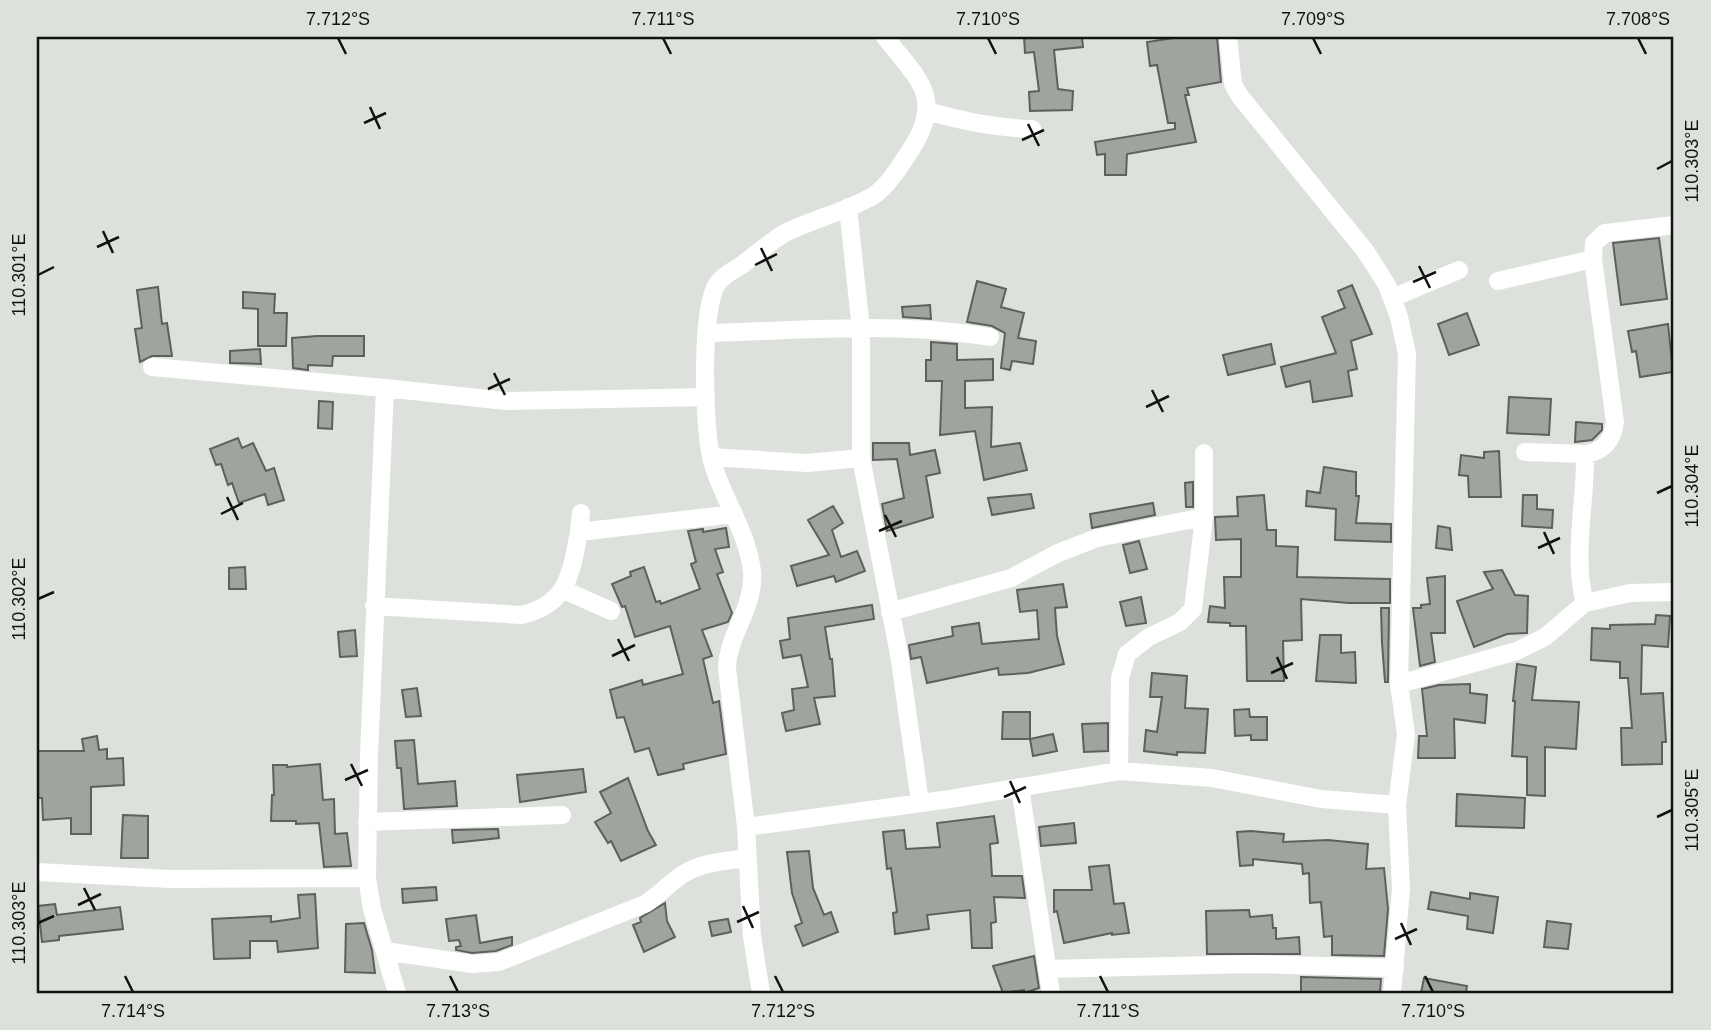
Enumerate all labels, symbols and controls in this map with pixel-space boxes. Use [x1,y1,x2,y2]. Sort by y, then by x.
text: 7.712°S [306,9,370,29]
text: 7.711°S [632,9,694,29]
text: 7.710°S [956,9,1020,29]
text: 7.709°S [1281,9,1345,29]
text: 7.708°S [1606,9,1670,29]
text: 110.303°E [1682,120,1702,202]
text: 110.301°E [9,234,29,316]
text: 110.304°E [1682,445,1702,527]
text: 110.302°E [9,558,29,640]
text: 110.305°E [1682,769,1702,851]
text: 110.303°E [9,882,29,964]
text: 7.714°S [101,1001,165,1021]
text: 7.713°S [426,1001,490,1021]
text: 7.712°S [751,1001,815,1021]
text: 7.711°S [1077,1001,1139,1021]
text: 7.710°S [1401,1001,1465,1021]

